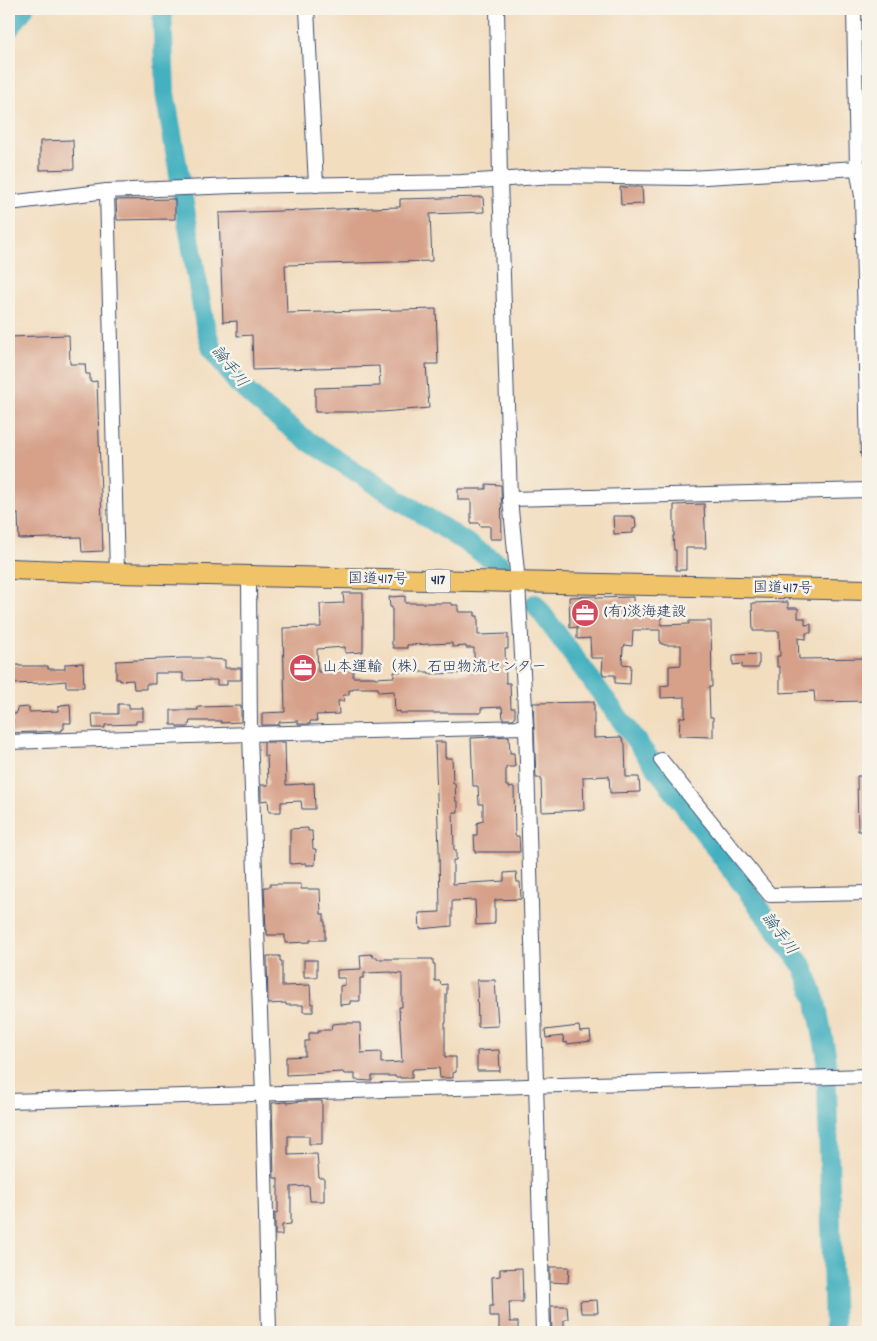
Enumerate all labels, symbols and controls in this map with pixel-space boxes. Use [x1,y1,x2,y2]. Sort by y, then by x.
water label: 論手川 [205,341,253,393]
street label: 国道417号 [348,568,408,592]
road number: 417 [426,570,450,592]
street label: 国道417号 [753,577,813,601]
office icon: (有)淡海建設 [570,598,600,628]
place label: (有)淡海建設 [604,602,687,624]
office icon: 山本運輸（株）石田物流センター [288,653,318,683]
place label: 山本運輸（株）石田物流センター [322,657,546,679]
water label: 論手川 [756,908,802,960]

